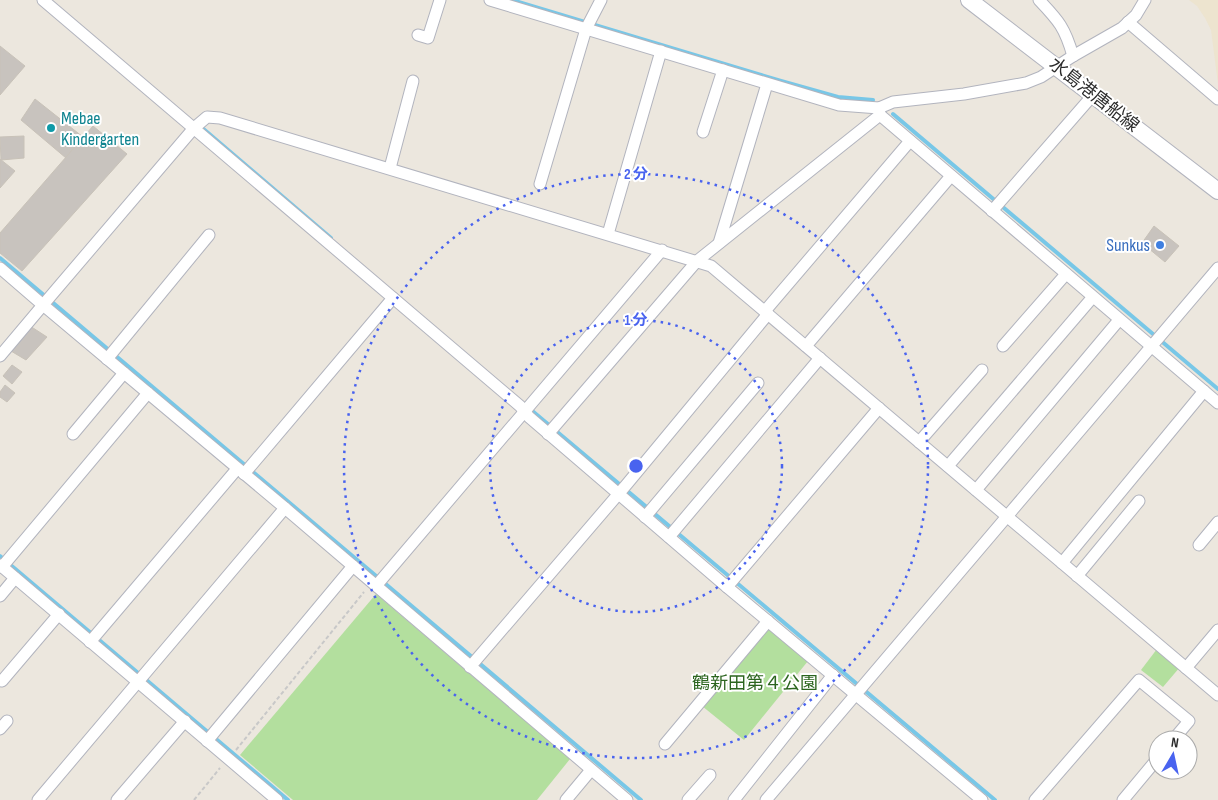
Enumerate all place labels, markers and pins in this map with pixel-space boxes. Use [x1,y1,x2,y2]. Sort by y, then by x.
place label: Mebae Kindergarten [61,108,139,150]
marker: Mebae Kindergarten [45,122,57,134]
place label: Sunkus [1106,235,1150,256]
marker: Sunkus [1154,239,1166,251]
centre of rings [627,457,645,475]

